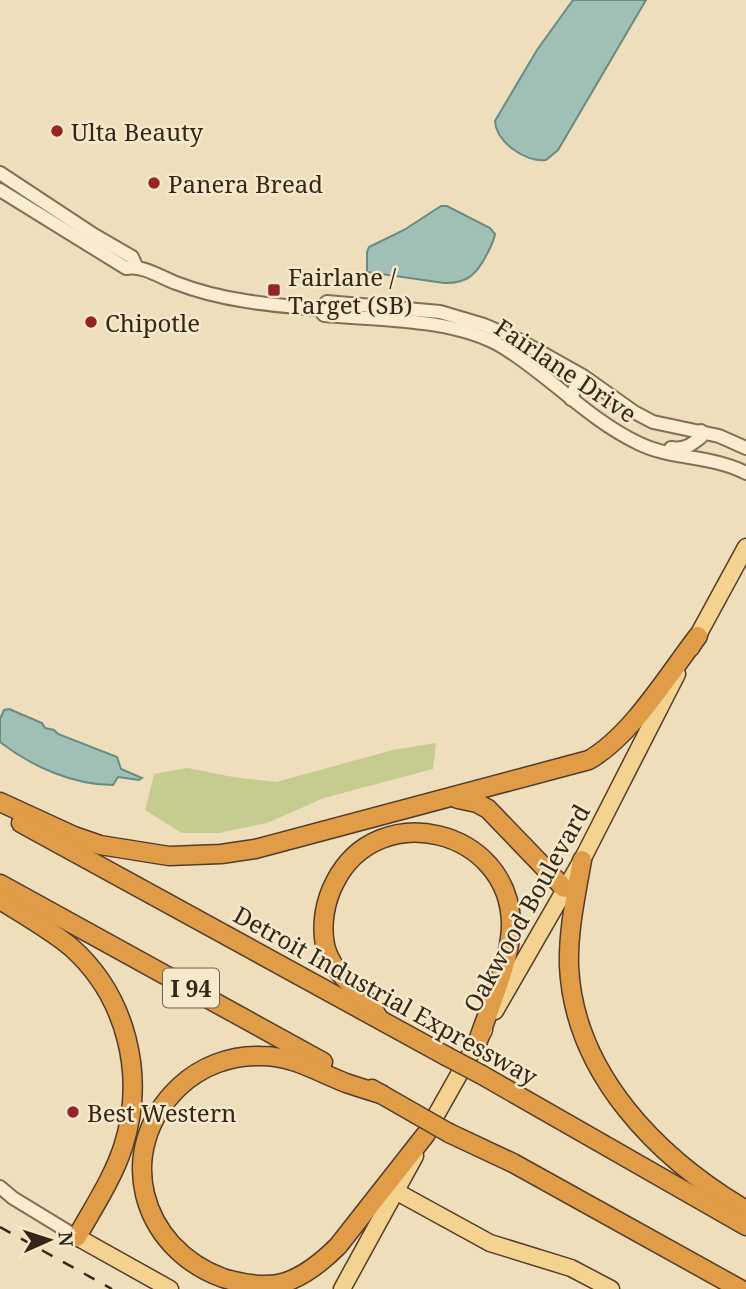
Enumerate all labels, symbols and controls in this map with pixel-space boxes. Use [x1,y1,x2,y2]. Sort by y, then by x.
place label: Ulta Beauty [71,115,204,148]
marker: Ulta Beauty [49,123,65,139]
place label: Panera Bread [168,167,323,200]
marker: Panera Bread [146,175,162,191]
place label: Fairlane / Target (SB) [288,260,413,321]
marker: Fairlane / Target (SB) [266,282,282,298]
place label: Chipotle [105,306,200,339]
street label: Fairlane Drive [489,310,643,430]
marker: Chipotle [83,314,99,330]
street label: Oakwood Boulevard [455,798,597,1018]
street label: Detroit Industrial Expressway [228,898,544,1093]
road number: I 94 [163,968,219,1007]
place label: Best Western [87,1096,236,1129]
marker: Best Western [65,1104,81,1120]
north arrow [14,1205,84,1275]
text: N [53,1231,79,1247]

